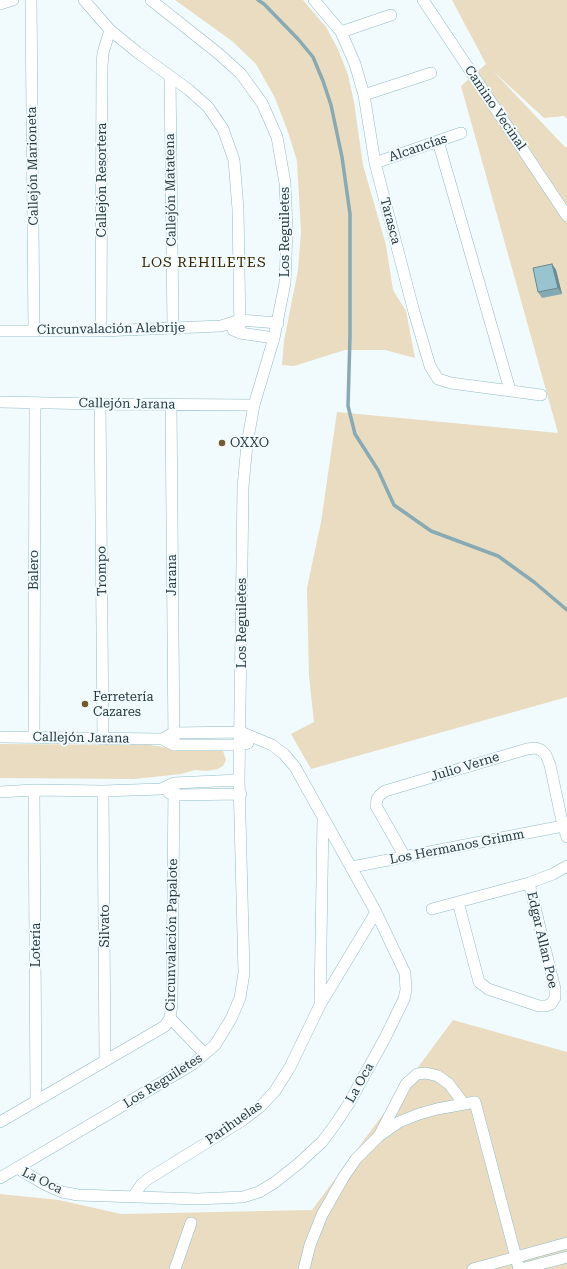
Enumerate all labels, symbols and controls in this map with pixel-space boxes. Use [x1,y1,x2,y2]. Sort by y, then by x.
street label: Camino Vecinal [461,63,529,153]
street label: Callejón Marioneta [24,106,42,226]
street label: Callejón Resortera [94,123,110,237]
street label: Alcancías [387,131,449,165]
street label: Callejón Matatena [162,133,180,247]
street label: Los Reguiletes [277,187,293,277]
street label: Tarasca [376,196,404,246]
district label: LOS REHILETES [141,255,267,271]
street label: Circunvalación Alebrije [37,320,185,338]
street label: Callejón Jarana [78,395,176,413]
place label: OXXO [230,435,269,451]
marker: OXXO [217,438,227,448]
street label: Trompo [94,546,110,596]
street label: Balero [26,550,42,590]
street label: Jarana [164,554,180,596]
street label: Los Reguiletes [234,578,250,668]
place label: Ferretería Cazares [93,689,153,720]
marker: Ferretería Cazares [80,699,90,709]
street label: Callejón Jarana [32,729,130,747]
street label: Julio Verne [429,749,501,785]
street label: Los Hermanos Grimm [388,826,526,868]
street label: Circunvalación Papalote [163,858,181,1012]
street label: Edgar Allan Poe [523,890,561,990]
street label: Silvato [97,904,113,948]
street label: Lotería [28,923,44,967]
street label: Los Reguiletes [121,1050,205,1112]
street label: La Oca [343,1060,377,1106]
street label: Parihuelas [203,1098,265,1148]
street label: La Oca [19,1165,65,1197]

